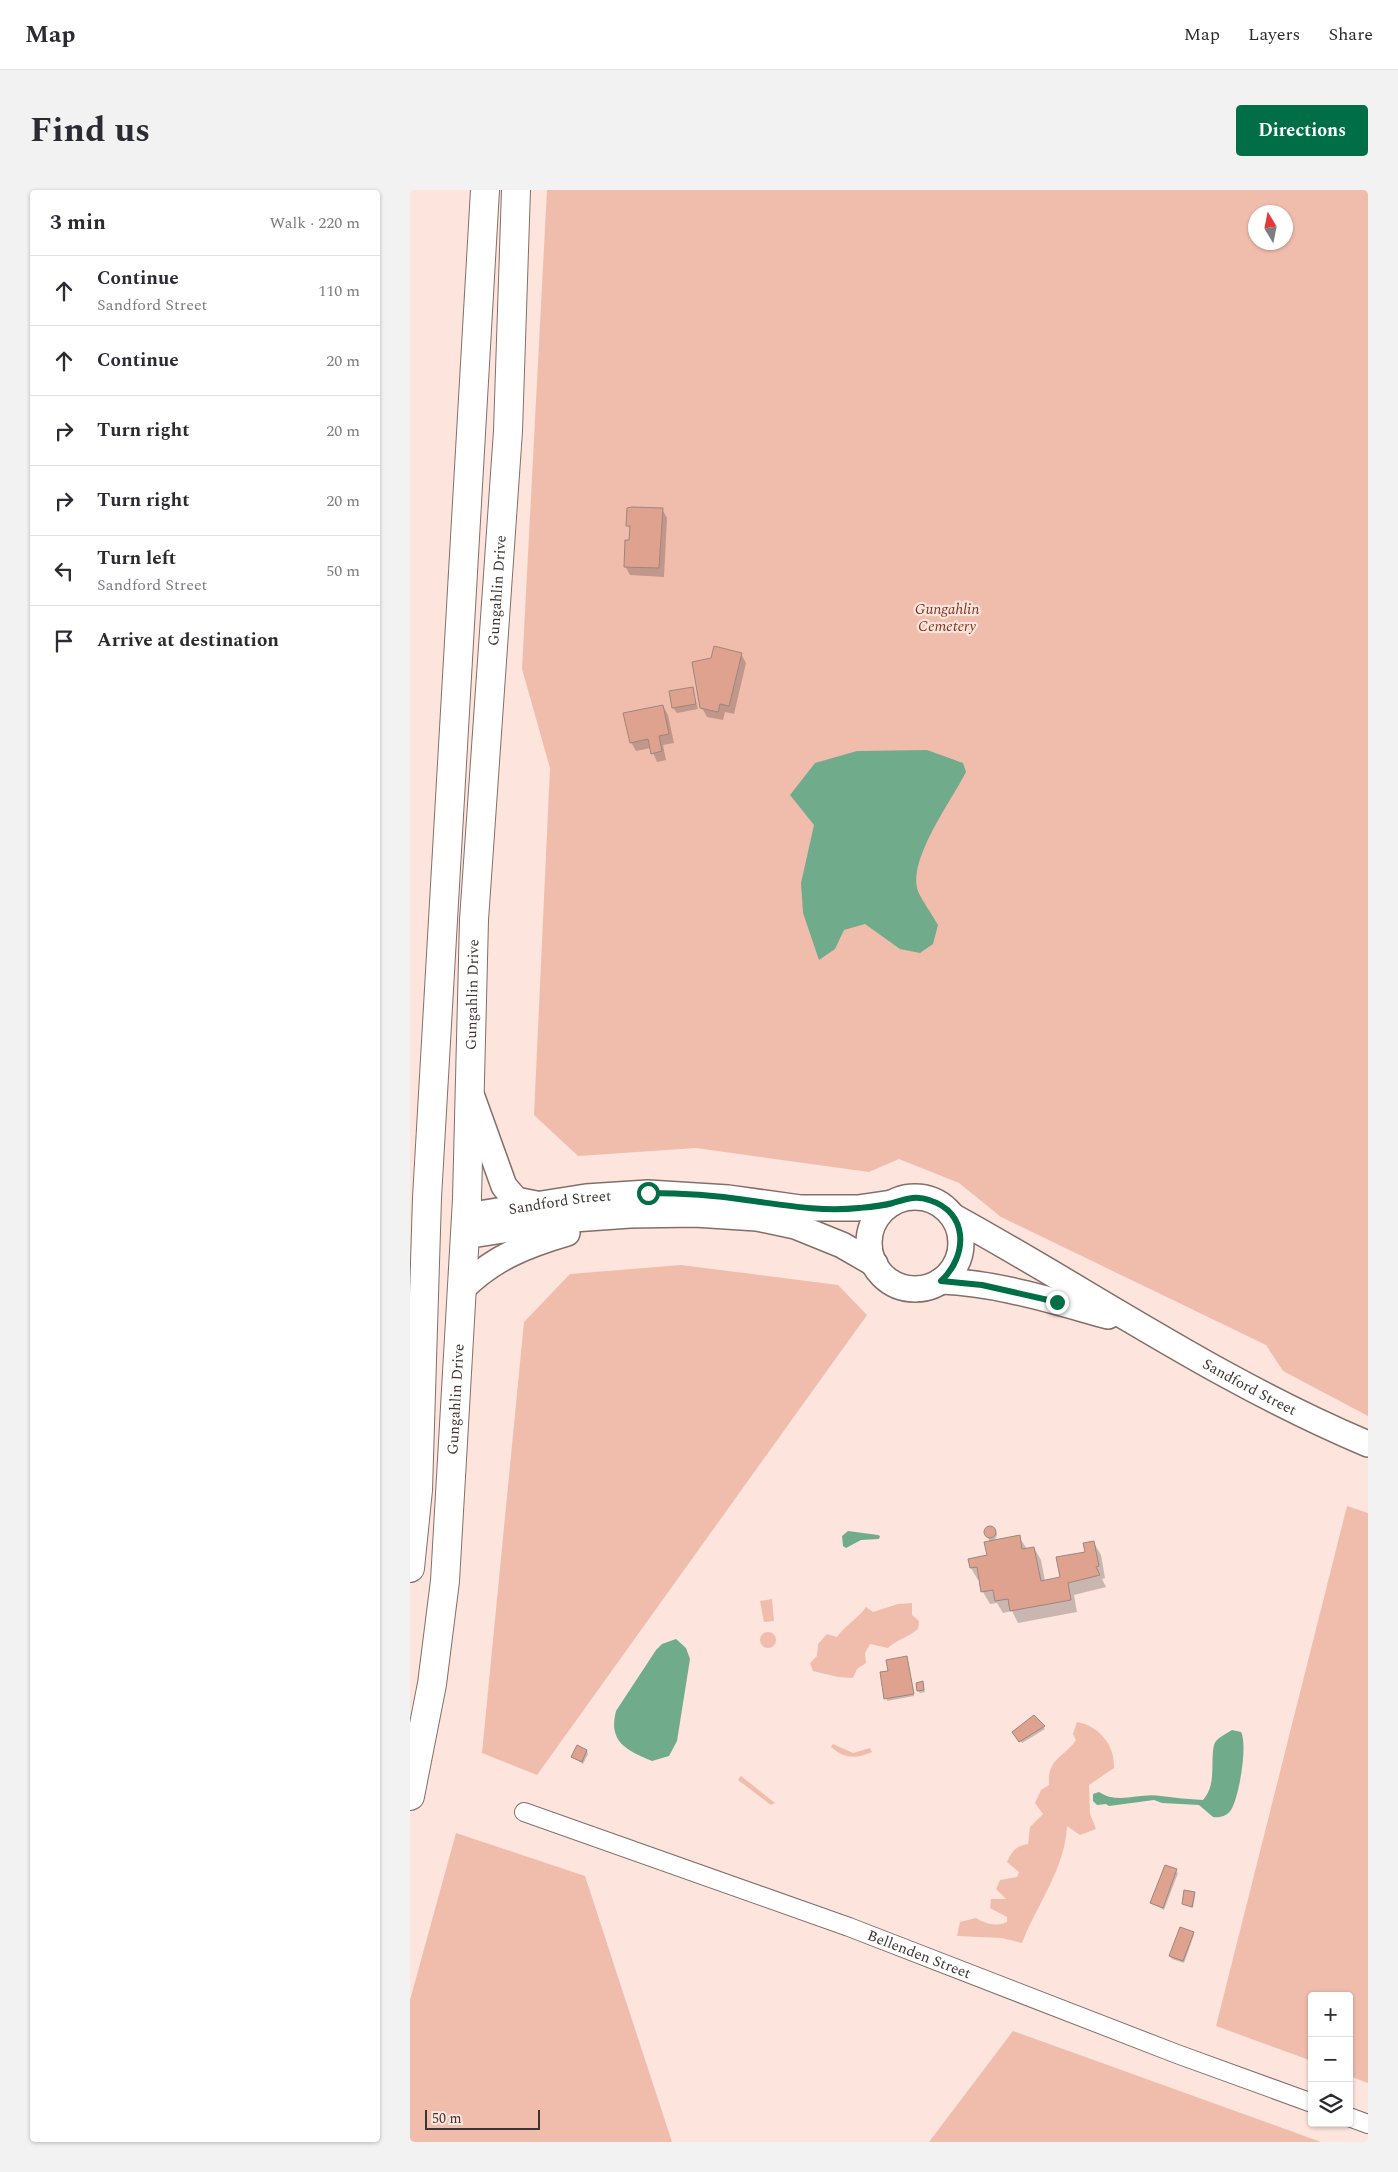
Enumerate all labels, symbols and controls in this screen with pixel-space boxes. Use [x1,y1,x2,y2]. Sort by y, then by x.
text: Map [25,17,75,53]
text: Map [1184,21,1220,48]
text: Layers [1248,21,1300,48]
text: Share [1328,21,1373,48]
text: Find us [30,104,150,157]
button: Directions [1236,105,1368,156]
north arrow [1248,205,1293,250]
text: 3 min [50,207,106,239]
text: Walk · 220 m [269,211,360,235]
text: Continue [97,264,179,293]
icon: ahead [50,277,78,305]
text: 110 m [318,279,360,303]
text: Sandford Street [97,293,207,317]
text: Continue [97,346,179,375]
icon: ahead [50,347,78,375]
text: 20 m [326,349,360,373]
text: Turn right [97,416,190,445]
icon: right [50,417,78,445]
text: 20 m [326,419,360,443]
text: Turn right [97,486,190,515]
icon: right [50,487,78,515]
text: 20 m [326,489,360,513]
street label: Gungahlin Drive [482,534,512,647]
text: Turn left [97,544,176,573]
icon: left [50,557,78,585]
text: 50 m [326,559,360,583]
text: Sandford Street [97,573,207,597]
park label: Gungahlin Cemetery [915,598,979,638]
text: Arrive at destination [97,626,279,655]
icon: arrive [50,627,78,655]
street label: Gungahlin Drive [459,939,485,1050]
route start [637,1182,660,1205]
street label: Sandford Street [507,1184,612,1221]
route end [1046,1291,1069,1314]
street label: Gungahlin Drive [441,1343,470,1455]
street label: Sandford Street [1198,1352,1301,1421]
street label: Bellenden Street [864,1924,974,1985]
map controls [1308,1992,1353,2127]
button: + [1308,1992,1353,2037]
button: − [1308,2037,1353,2082]
button: layers [1308,2082,1353,2127]
scale bar [425,2107,540,2130]
text: 50 m [432,2108,462,2129]

